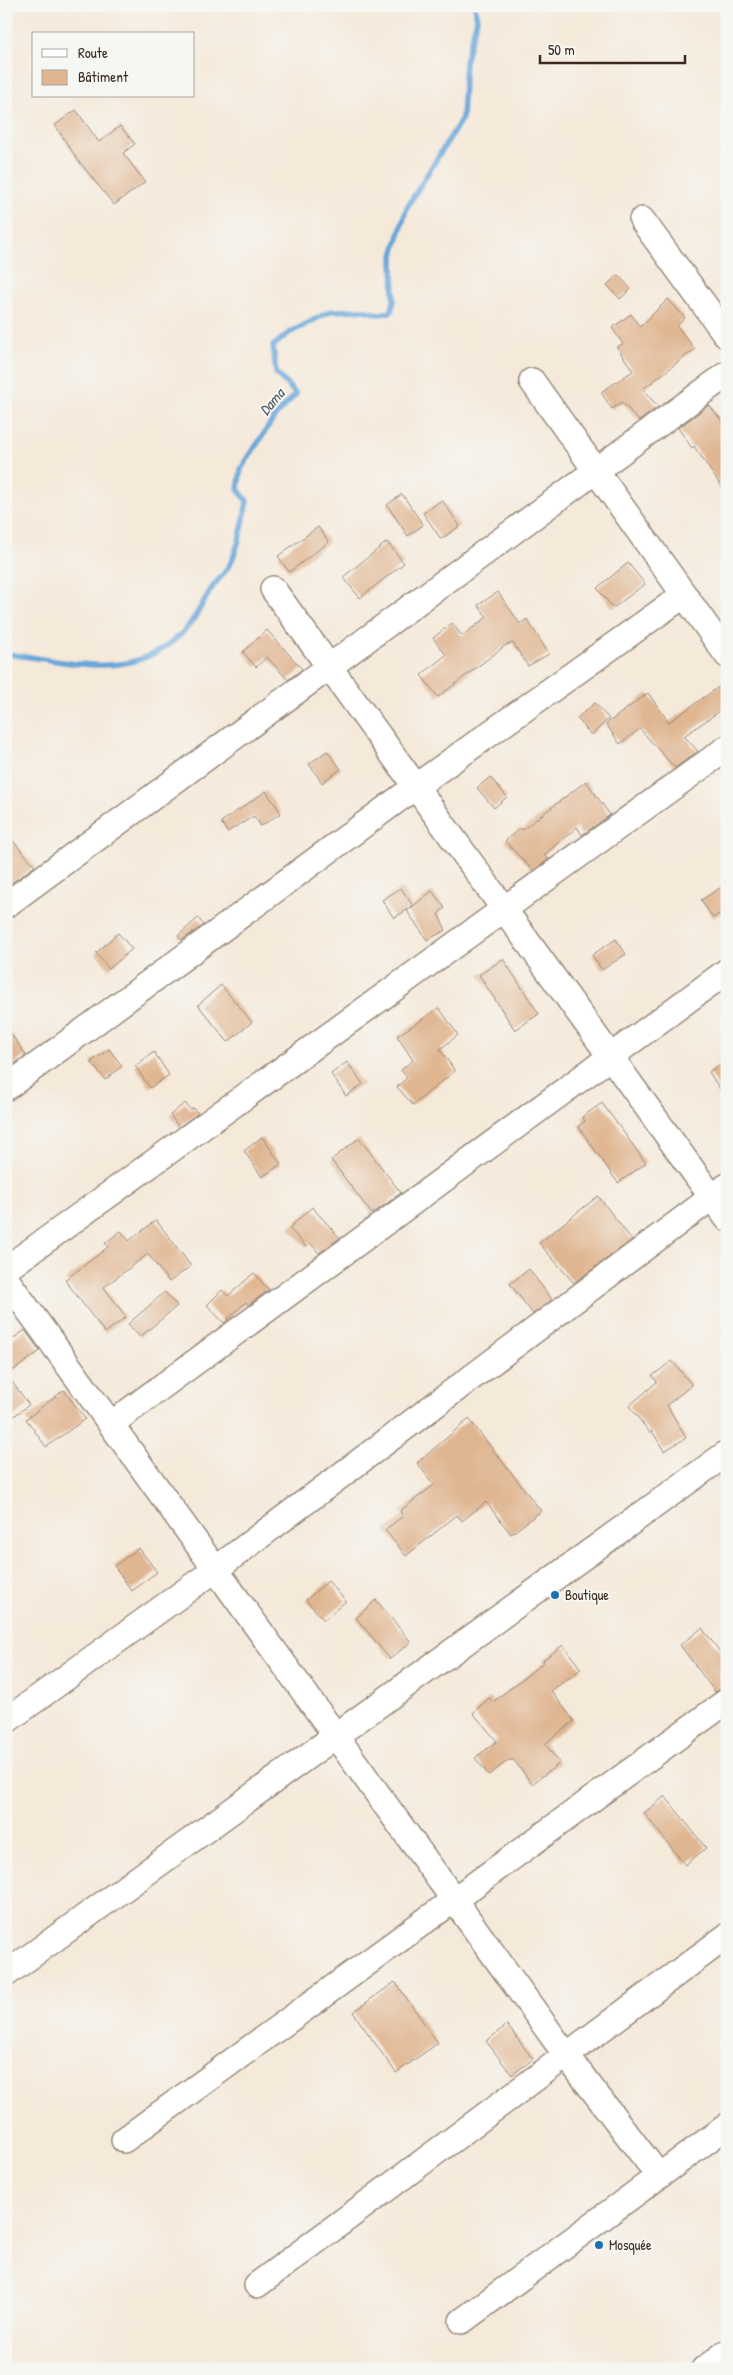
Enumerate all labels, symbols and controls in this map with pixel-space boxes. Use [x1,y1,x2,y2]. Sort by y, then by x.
legend [32,32,195,98]
scale bar [540,32,686,64]
text: 50 m [548,39,575,60]
text: Route [78,42,108,63]
text: Bâtiment [78,66,129,87]
water label: Dama [254,382,290,420]
place label: Boutique [565,1585,609,1605]
marker: Boutique [549,1589,561,1601]
place label: Mosquée [609,2235,652,2255]
marker: Mosquée [593,2239,605,2251]

